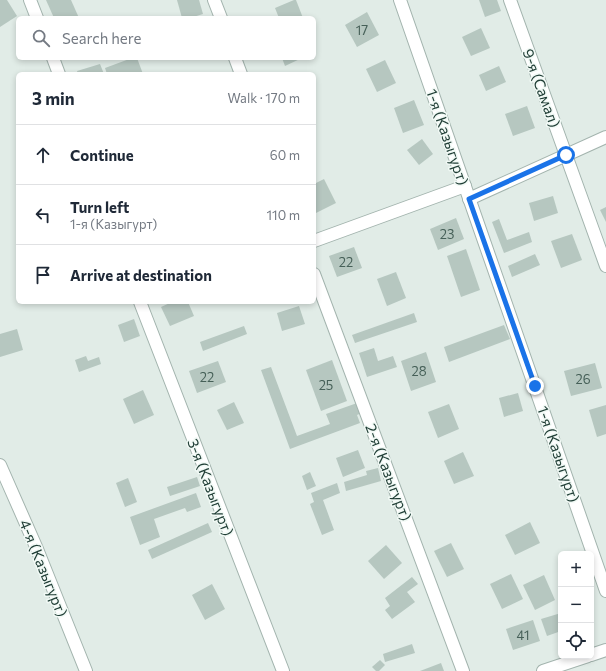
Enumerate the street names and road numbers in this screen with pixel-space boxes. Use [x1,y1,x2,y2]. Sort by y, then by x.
street label: 9-я (Самал) [519,46,565,130]
street label: 1-я (Казыгурт) [423,86,473,188]
street label: 1-я (Казыгурт) [534,403,584,505]
street label: 2-я (Казыгурт) [362,421,416,523]
street label: 3-я (Казыгурт) [184,436,238,538]
street label: 4-я (Казыгурт) [16,517,72,619]

